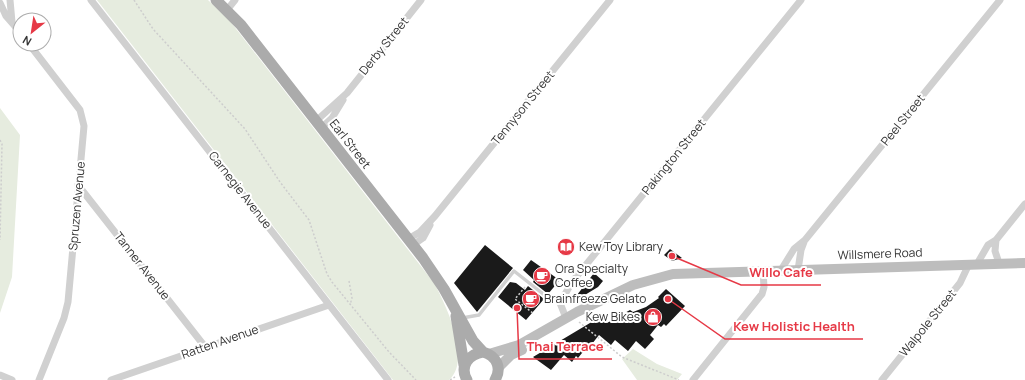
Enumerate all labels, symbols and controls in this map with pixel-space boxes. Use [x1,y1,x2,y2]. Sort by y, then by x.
north arrow [12,12,52,52]
street label: Derby Street [355,13,412,78]
text: N [19,33,34,50]
street label: Tennyson Street [487,67,558,149]
street label: Peel Street [877,90,929,149]
street label: Earl Street [326,115,375,172]
street label: Pakington Street [638,115,710,198]
street label: Carnegie Avenue [205,147,276,232]
street label: Spruzen Avenue [64,161,89,251]
street label: Tanner Avenue [110,228,174,303]
library icon: Kew Toy Library [556,237,576,257]
place label: Kew Toy Library [579,238,664,255]
street label: Willsmere Road [837,244,923,263]
place label: Ora Specialty Coffee [555,260,629,291]
callout: Willo Cafe [741,260,821,285]
text: Willo Cafe [749,263,813,281]
cafe icon: Ora Specialty Coffee [532,266,552,286]
street label: Walpole Street [895,285,960,360]
cafe icon: Brainfreeze Gelato [521,289,541,309]
place label: Brainfreeze Gelato [544,290,646,307]
shop icon: Kew Bikes [643,307,663,327]
place label: Kew Bikes [586,308,640,325]
callout: Kew Holistic Health [725,314,863,339]
text: Kew Holistic Health [733,317,855,335]
street label: Ratten Avenue [179,320,261,363]
callout: Thai Terrace [519,334,612,359]
text: Thai Terrace [526,337,604,355]

